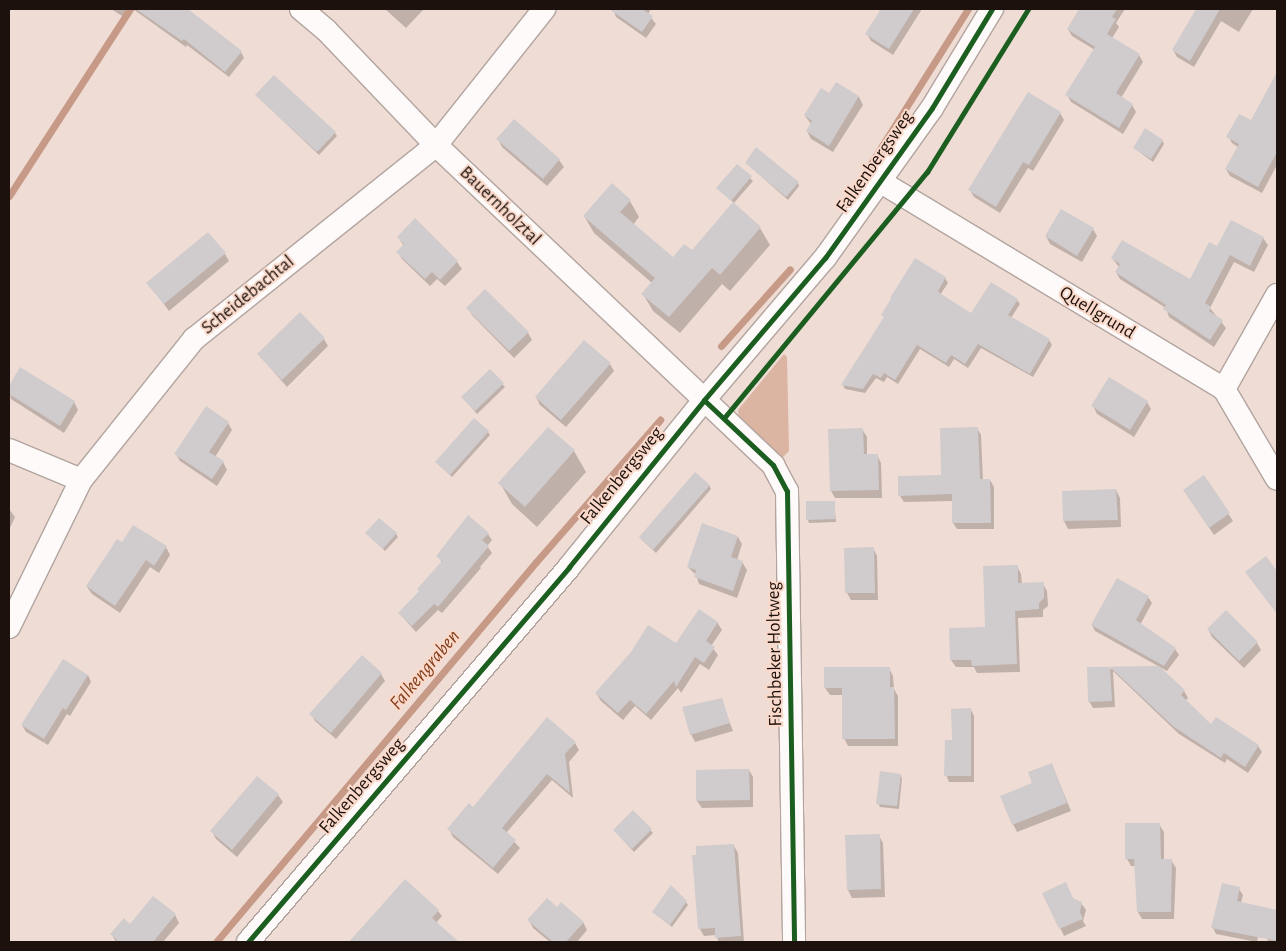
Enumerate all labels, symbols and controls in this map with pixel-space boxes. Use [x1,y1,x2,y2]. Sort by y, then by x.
street label: Falkenbergsweg [831,107,919,217]
street label: Bauernholztal [454,161,546,251]
street label: Scheidebachtal [197,251,299,339]
street label: Quellgrund [1055,281,1139,345]
street label: Falkenbergsweg [576,422,668,530]
street label: Fischbeker Holtweg [762,581,788,727]
water label: Falkengraben [385,625,465,715]
street label: Falkenbergsweg [314,733,410,839]

